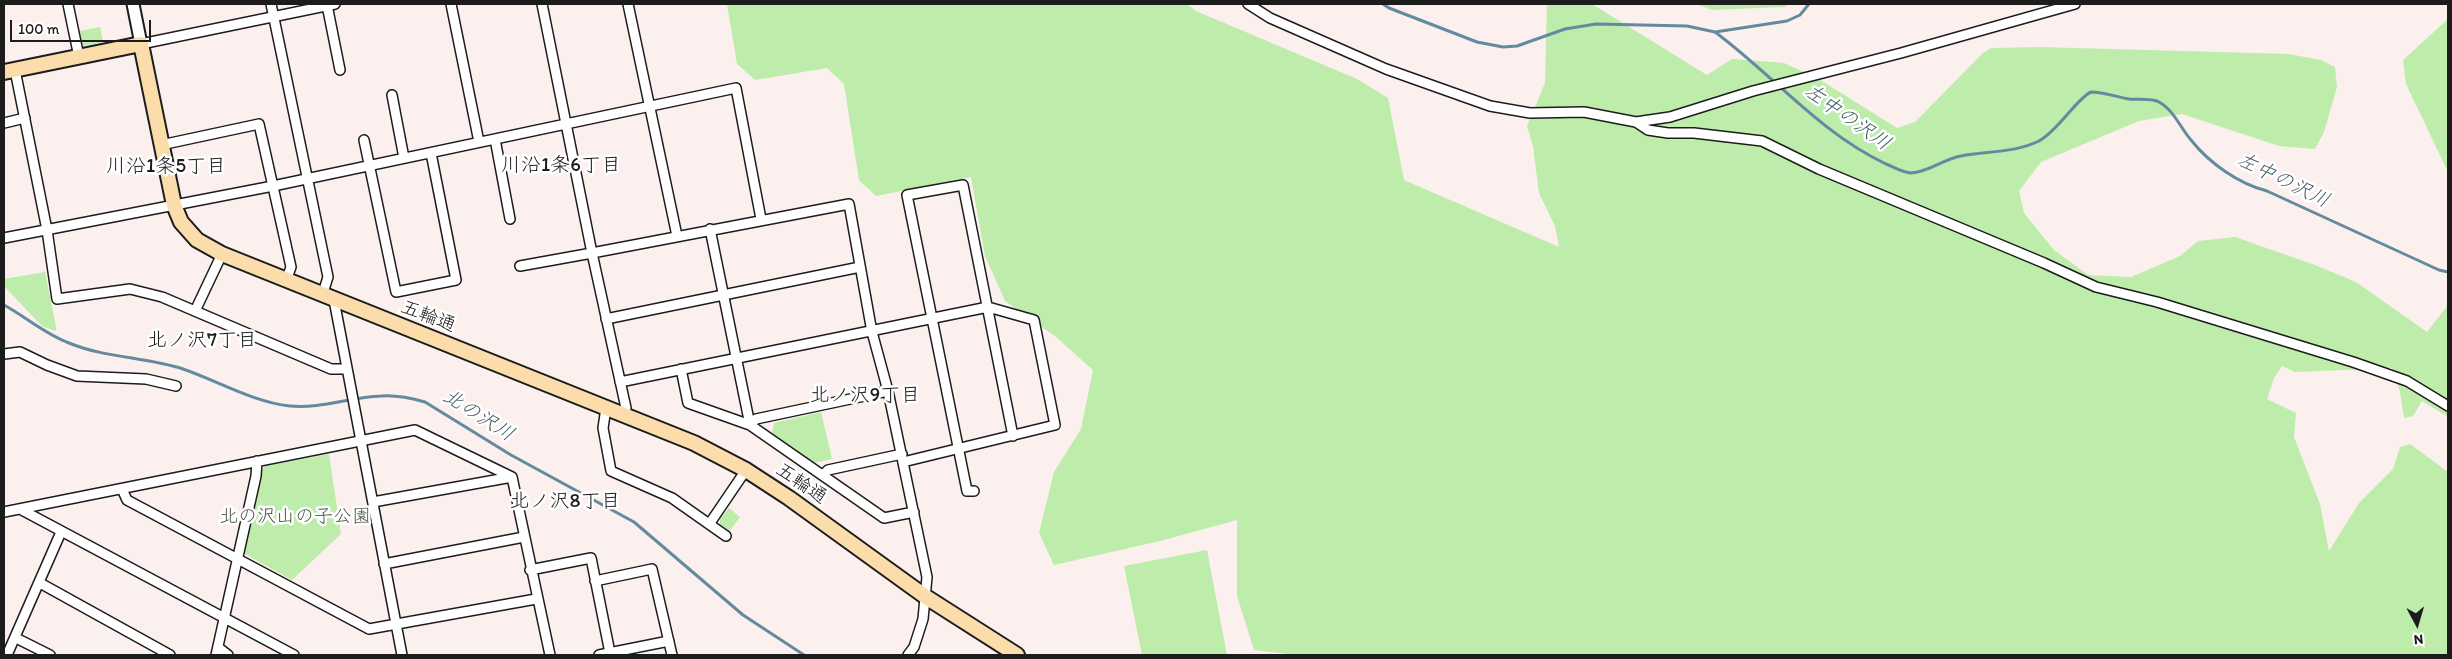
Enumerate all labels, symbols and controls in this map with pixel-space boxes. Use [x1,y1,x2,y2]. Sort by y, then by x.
scale bar [12,10,154,42]
text: 100 m [18,20,59,38]
water label: 左中の沢川 [1799,79,1895,157]
water label: 左中の沢川 [2233,148,2333,214]
district label: 川沿1条6丁目 [501,154,621,178]
district label: 川沿1条5丁目 [106,155,226,179]
street label: 五輪通 [397,296,459,338]
district label: 北ノ沢7丁目 [147,329,257,353]
district label: 北ノ沢9丁目 [810,384,920,408]
water label: 北の沢川 [438,385,518,447]
street label: 五輪通 [771,459,831,509]
district label: 北ノ沢8丁目 [510,490,620,514]
park label: 北の沢山の子公園 [219,506,371,528]
north arrow [2392,599,2442,649]
text: N [2413,630,2424,648]

